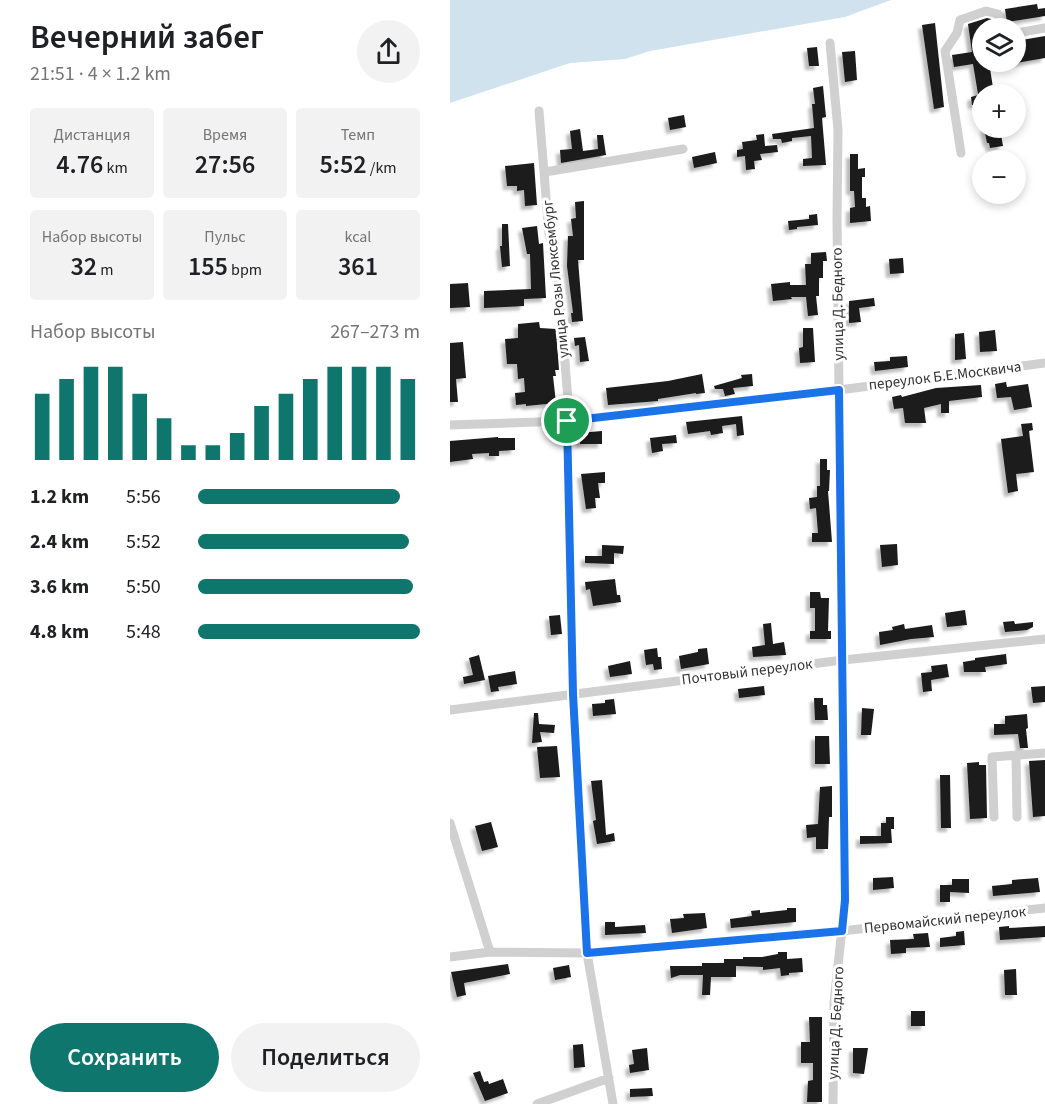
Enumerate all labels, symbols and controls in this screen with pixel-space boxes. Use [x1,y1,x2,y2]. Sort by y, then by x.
text: Вечерний забег [30,14,264,61]
map controls [972,18,1026,204]
button: layers [972,18,1026,72]
button: share [357,20,420,83]
text: 21:51 · 4 × 1.2 km [30,60,171,88]
button: + [972,84,1026,138]
text: Дистанция [54,124,130,146]
text: Время [203,124,247,146]
text: Темп [341,124,375,146]
text: 4.76 [56,146,103,183]
text: 27:56 [195,146,255,183]
text: 5:52 [319,146,367,183]
button: − [972,150,1026,204]
text: km [103,157,128,179]
text: /km [367,157,397,179]
street label: улица Розы Люксембург [537,199,575,359]
text: Набор высоты [42,226,142,248]
text: Пульс [204,226,246,248]
text: kcal [345,226,371,248]
street label: улица Д. Бедного [827,247,849,361]
text: 32 [70,248,97,285]
text: 155 [188,248,228,285]
text: 361 [338,248,378,285]
text: m [97,259,114,281]
text: bpm [228,259,262,281]
text: Набор высоты [30,318,155,346]
text: 267–273 m [330,318,420,346]
street label: переулок Б.Е.Москвича [867,356,1023,396]
pin [541,395,592,446]
icon: arrive [550,404,583,437]
text: 1.2 km [30,483,89,511]
text: 5:56 [126,483,161,511]
text: 2.4 km [30,528,89,556]
text: 5:52 [126,528,161,556]
text: 3.6 km [30,573,89,601]
text: 5:50 [126,573,161,601]
text: 4.8 km [30,618,89,646]
text: 5:48 [126,618,161,646]
street label: Почтовый переулок [680,653,814,690]
street label: Первомайский переулок [863,901,1028,939]
street label: улица Д. Бедного [823,966,849,1080]
button: Сохранить [30,1023,219,1092]
button: Поделиться [231,1023,420,1092]

